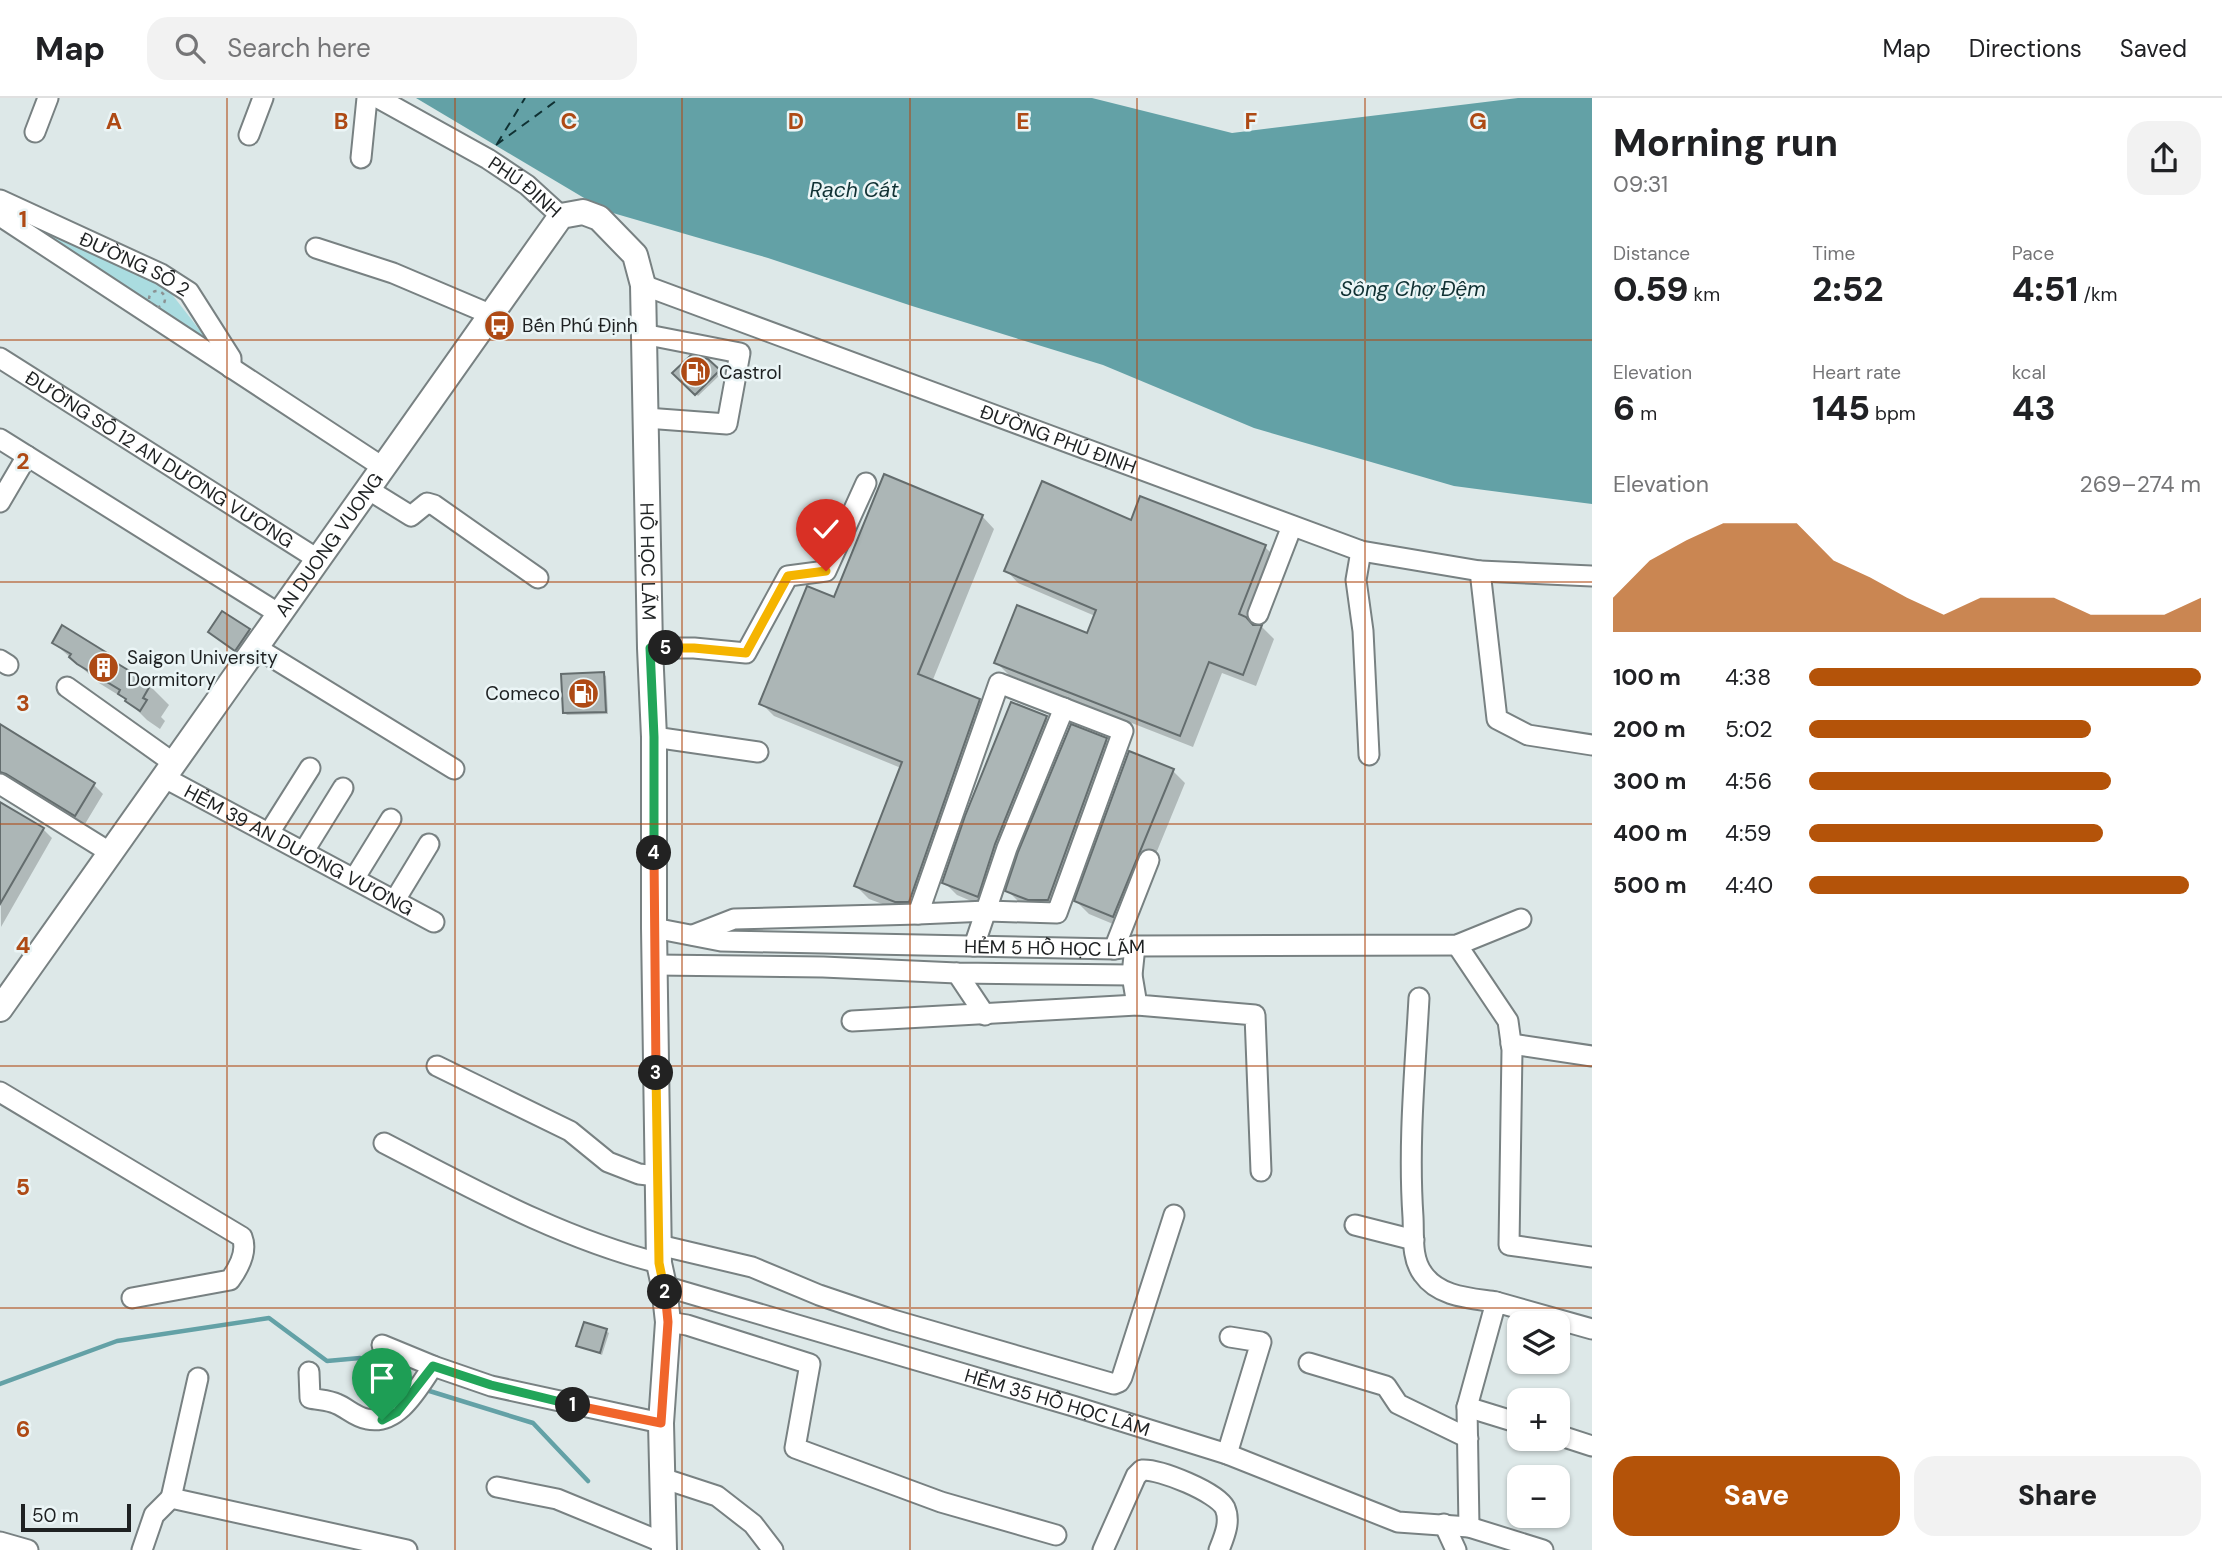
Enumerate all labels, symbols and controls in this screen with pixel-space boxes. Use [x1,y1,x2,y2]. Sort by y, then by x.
search box [147,17,637,80]
text: Map [35,27,105,70]
icon: search [171,29,209,67]
text: Search here [227,31,371,65]
text: Map [1883,33,1931,64]
text: Directions [1969,33,2082,64]
text: Saved [2120,33,2187,64]
text: A [106,106,122,136]
text: B [334,106,348,136]
text: C [561,106,577,136]
text: D [788,106,804,136]
text: E [1016,106,1030,136]
text: F [1245,106,1258,136]
text: G [1469,106,1487,136]
text: Morning run [1613,118,1838,168]
button: share [2127,121,2201,195]
street label: PHÚ ĐỊNH [483,151,567,223]
text: 09:31 [1613,169,1668,199]
water label: Rạch Cát [809,176,899,204]
text: 1 [19,204,27,234]
street label: ĐƯỜNG SỐ 2 [75,226,194,302]
text: Distance [1613,241,1690,266]
text: Time [1812,241,1855,266]
text: Pace [2012,241,2054,266]
text: 0.59 [1613,266,1689,312]
text: 2:52 [1812,266,1883,312]
text: 4:51 [2012,266,2078,312]
water label: Sông Chợ Đệm [1340,275,1486,303]
text: km [1689,282,1720,307]
text: /km [2078,282,2117,307]
bus stop icon: Bến Phú Định [482,308,516,342]
place label: Bến Phú Định [522,313,638,338]
fuel station icon: Castrol [679,355,713,389]
place label: Castrol [719,360,782,385]
text: Elevation [1613,360,1692,385]
text: Heart rate [1812,360,1901,385]
text: kcal [2012,360,2046,385]
street label: ĐƯỜNG SỐ 12 AN DƯƠNG VƯƠNG [21,366,299,552]
text: 6 [1613,385,1635,431]
text: 145 [1812,385,1870,431]
text: 43 [2012,385,2056,431]
street label: ĐƯỜNG PHÚ ĐỊNH [977,399,1140,480]
text: m [1635,401,1657,426]
text: bpm [1870,401,1916,426]
street label: AN DUONG VUONG [269,468,389,622]
text: Elevation [1613,469,1709,499]
text: 269–274 m [2080,469,2201,499]
pin [796,499,856,571]
street label: HỒ HỌC LÃM [634,502,661,621]
icon: check [807,510,845,548]
pin: 5 [648,630,684,666]
text: 5 [660,635,671,660]
place label: Saigon University Dormitory [127,645,278,692]
building icon: Saigon University Dormitory [87,651,121,685]
text: 100 m [1613,662,1681,692]
text: 4:38 [1725,662,1771,692]
fuel station icon: Comeco [566,676,600,710]
place label: Comeco [485,681,560,706]
text: 3 [16,688,30,718]
text: 200 m [1613,714,1686,744]
text: 5:02 [1725,714,1772,744]
text: 300 m [1613,766,1686,796]
text: 4:56 [1725,766,1772,796]
street label: HẺM 39 AN DƯƠNG VƯƠNG [180,779,418,922]
text: 400 m [1613,818,1687,848]
text: 4:59 [1725,818,1771,848]
pin: 4 [636,836,672,870]
text: 4 [647,840,660,865]
text: 500 m [1613,870,1687,900]
text: 4:40 [1725,870,1773,900]
text: 4 [16,930,31,960]
street label: HẺM 5 HỒ HỌC LÃM [964,934,1145,962]
pin: 3 [638,1056,674,1090]
text: 3 [650,1060,661,1085]
text: 5 [16,1172,30,1202]
pin: 2 [648,1274,682,1310]
text: 2 [659,1279,670,1304]
map controls [1507,1311,1570,1528]
button: layers [1507,1311,1570,1374]
pin [352,1348,412,1420]
icon: arrive [363,1359,401,1397]
street label: HẺM 35 HỒ HỌC LÃM [961,1363,1153,1442]
pin: 1 [556,1388,590,1422]
button: + [1507,1388,1570,1451]
text: 1 [569,1392,576,1417]
text: 6 [16,1414,30,1444]
button: Save [1613,1456,1900,1536]
button: Share [1914,1456,2201,1536]
button: − [1507,1465,1570,1528]
scale bar [21,1501,131,1533]
text: 50 m [32,1503,79,1528]

